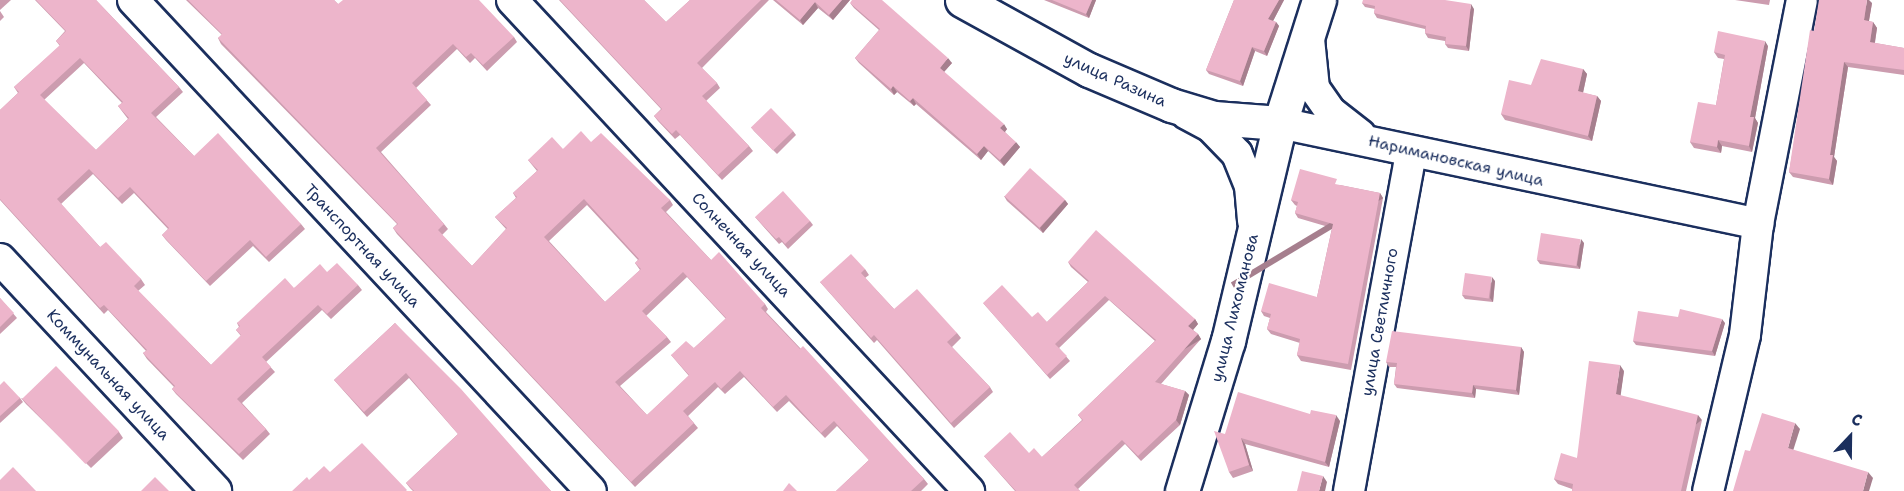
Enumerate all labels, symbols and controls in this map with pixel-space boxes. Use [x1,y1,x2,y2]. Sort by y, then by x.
street label: улица Разина [1061,49,1169,111]
street label: Наримановская улица [1366,131,1546,191]
street label: Транспортная улица [300,180,424,312]
street label: Солнечная улица [687,189,795,301]
street label: улица Лихоманова [1207,232,1263,384]
street label: улица Светличного [1358,246,1402,398]
street label: Коммунальная улица [43,306,173,444]
north arrow [1820,407,1880,467]
text: С [1848,408,1865,431]

